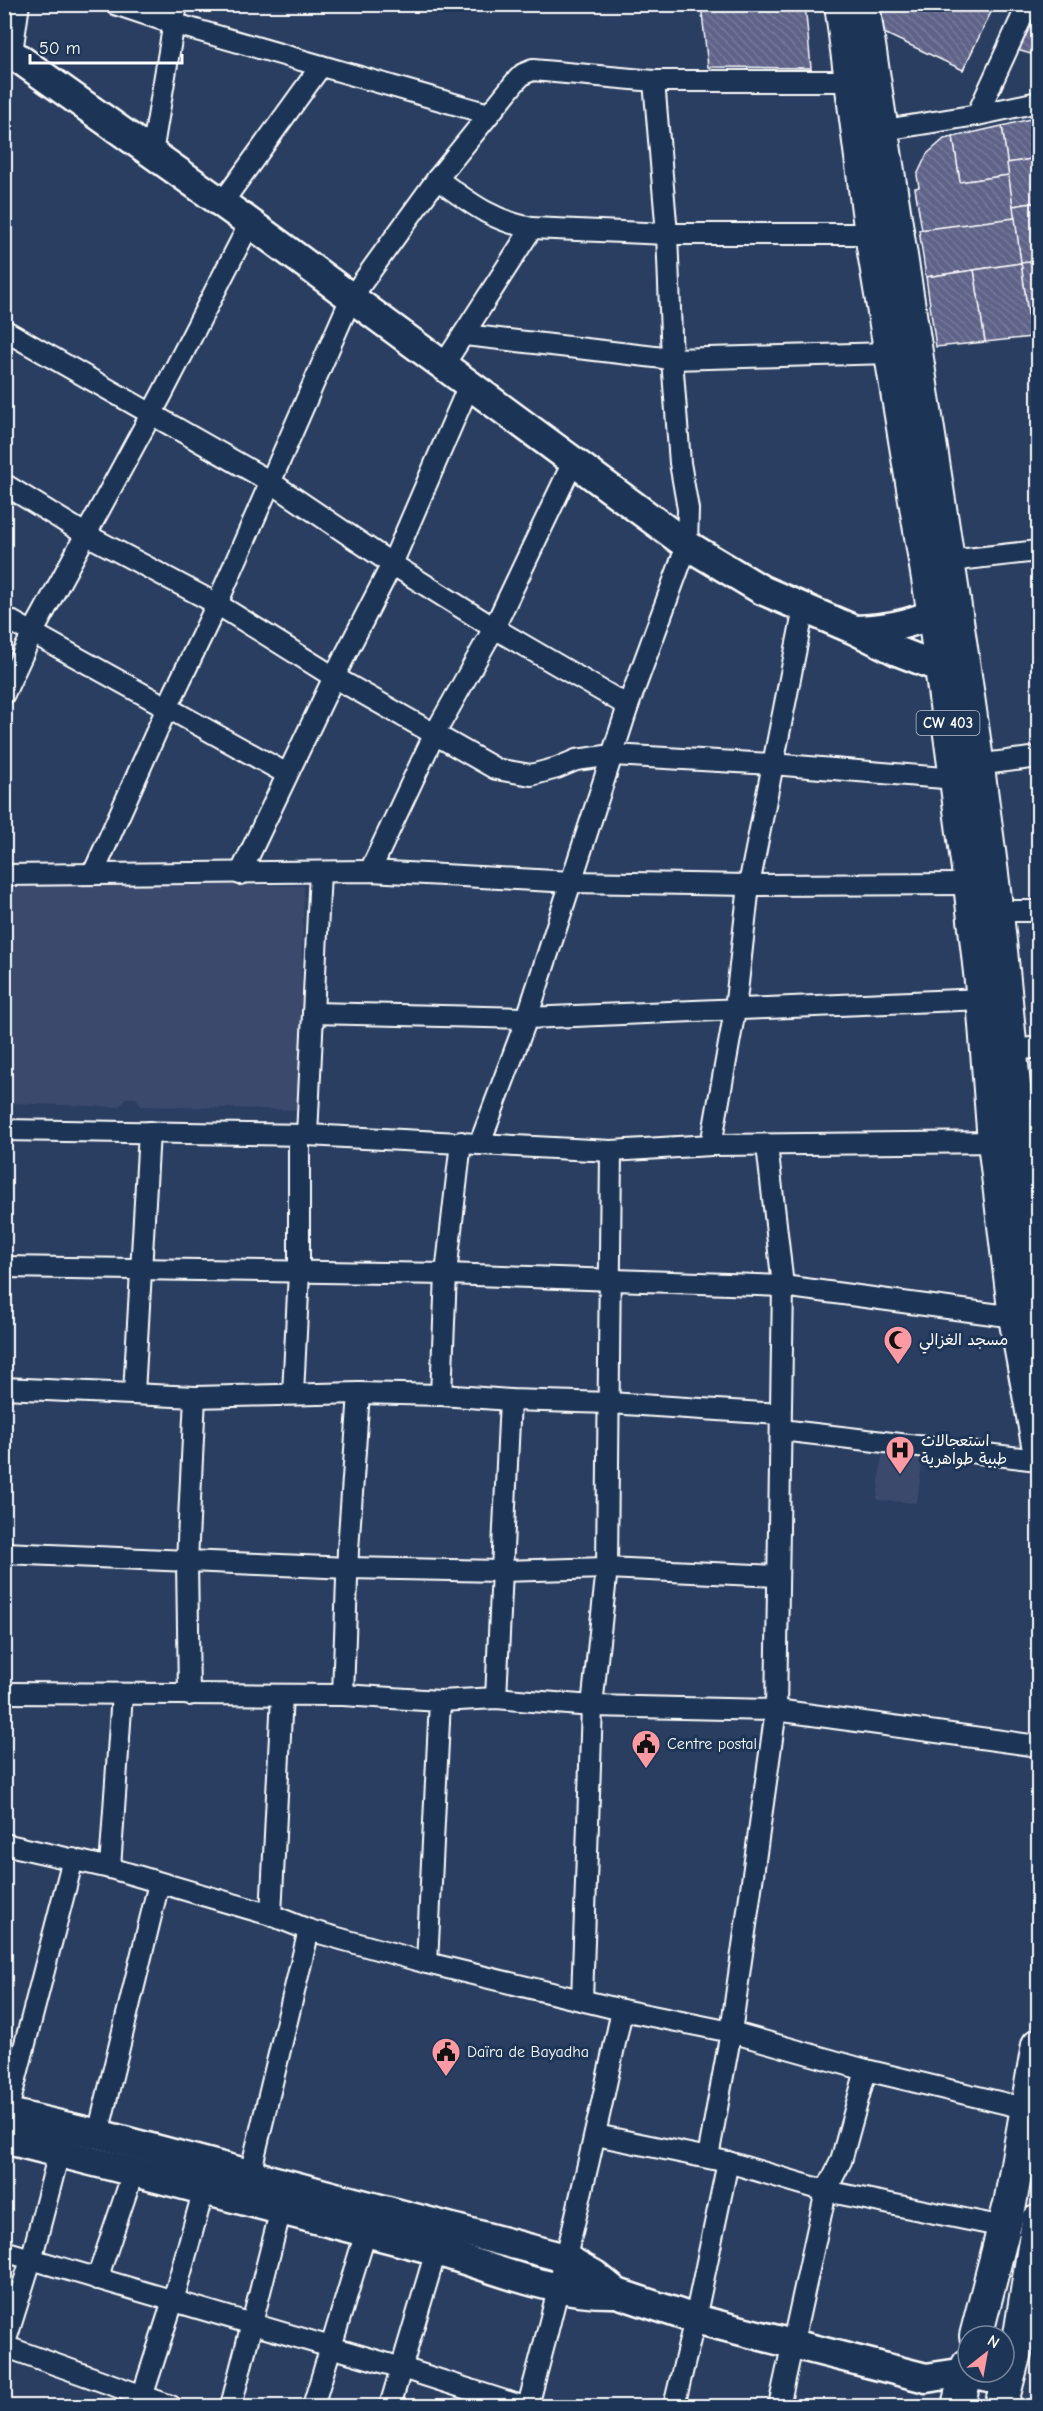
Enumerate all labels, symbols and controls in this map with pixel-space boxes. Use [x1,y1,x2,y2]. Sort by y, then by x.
scale bar [30,27,182,65]
text: 50 m [39,38,81,59]
road number: CW 403 [916,711,980,735]
mosque icon: مسجد الغزالي [882,1324,914,1366]
place label: مسجد الغزالي [919,1331,1008,1354]
place label: استعجالات طبية طواهرية [921,1432,1007,1469]
hospital icon: استعجالات طبية طواهرية [884,1434,916,1476]
public building icon: Centre postal [630,1728,662,1770]
place label: Centre postal [667,1735,757,1753]
public building icon: Daïra de Bayadha [430,2036,462,2078]
place label: Daïra de Bayadha [467,2043,589,2061]
north arrow [956,2324,1016,2384]
text: N [984,2332,1002,2352]

